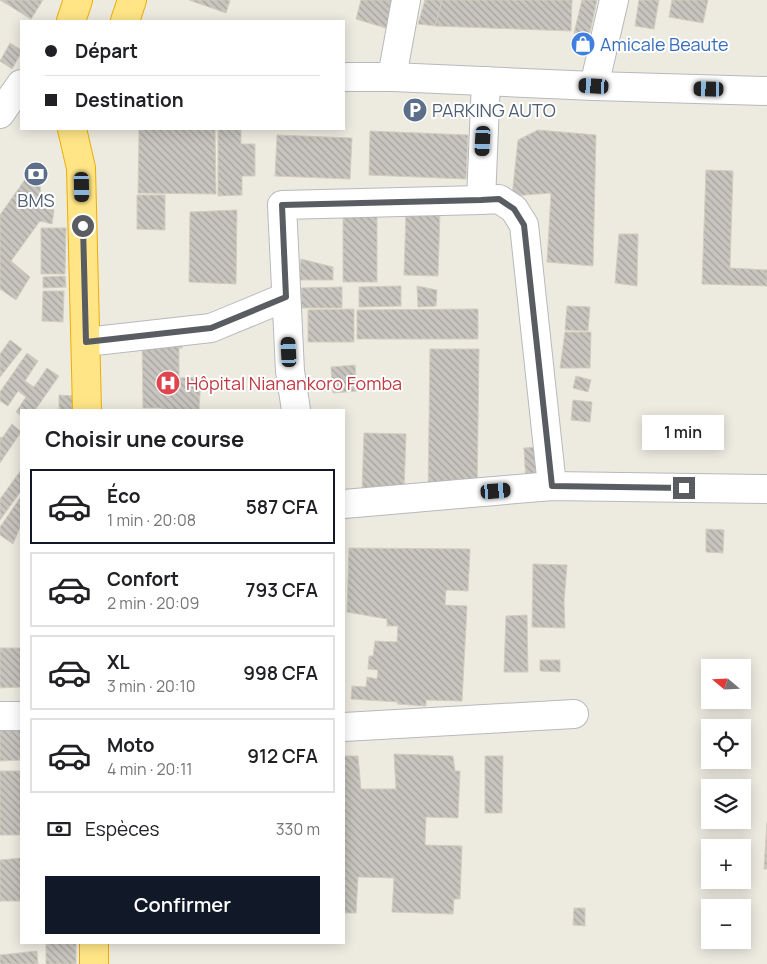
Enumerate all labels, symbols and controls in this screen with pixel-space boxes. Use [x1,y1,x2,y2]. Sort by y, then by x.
shop icon: Amicale Beaute [570,31,596,57]
place label: Amicale Beaute [600,32,729,56]
text: Départ [75,38,138,64]
car [578,78,609,94]
car [693,81,724,97]
text: Destination [75,87,184,113]
parking icon: PARKING AUTO [402,97,428,123]
place label: PARKING AUTO [432,98,556,122]
car [474,126,491,156]
bank icon: BMS [23,161,49,187]
car [74,172,89,202]
place label: BMS [17,188,55,212]
route start [72,215,94,237]
car [280,337,297,367]
hospital icon: Hôpital Nianankoro Fomba [155,370,181,396]
place label: Hôpital Nianankoro Fomba [186,371,402,395]
callout: 1 min [643,416,725,450]
text: 1 min [664,421,702,443]
text: Choisir une course [45,424,244,454]
route end [673,477,695,499]
car [480,482,511,500]
text: Éco [107,483,141,509]
icon: car [47,484,92,529]
text: 587 CFA [246,494,318,520]
text: 1 min · 20:08 [107,509,196,531]
text: Confort [107,566,179,592]
icon: car [47,567,92,612]
text: 793 CFA [246,577,318,603]
text: 2 min · 20:09 [107,592,200,614]
text: XL [107,649,130,675]
icon: car [47,650,92,695]
north arrow [701,659,751,709]
map controls [701,659,751,949]
text: 998 CFA [243,660,318,686]
text: 3 min · 20:10 [107,675,196,697]
button: locate [701,719,751,769]
text: Moto [107,732,154,758]
icon: car [47,733,92,778]
text: 912 CFA [247,743,318,769]
text: 4 min · 20:11 [107,758,193,780]
button: layers [701,779,751,829]
icon: cash [45,815,73,843]
text: Espèces [85,816,159,842]
text: 330 m [276,818,320,840]
button: + [701,839,751,889]
button: Confirmer [45,876,320,934]
button: − [701,899,751,949]

